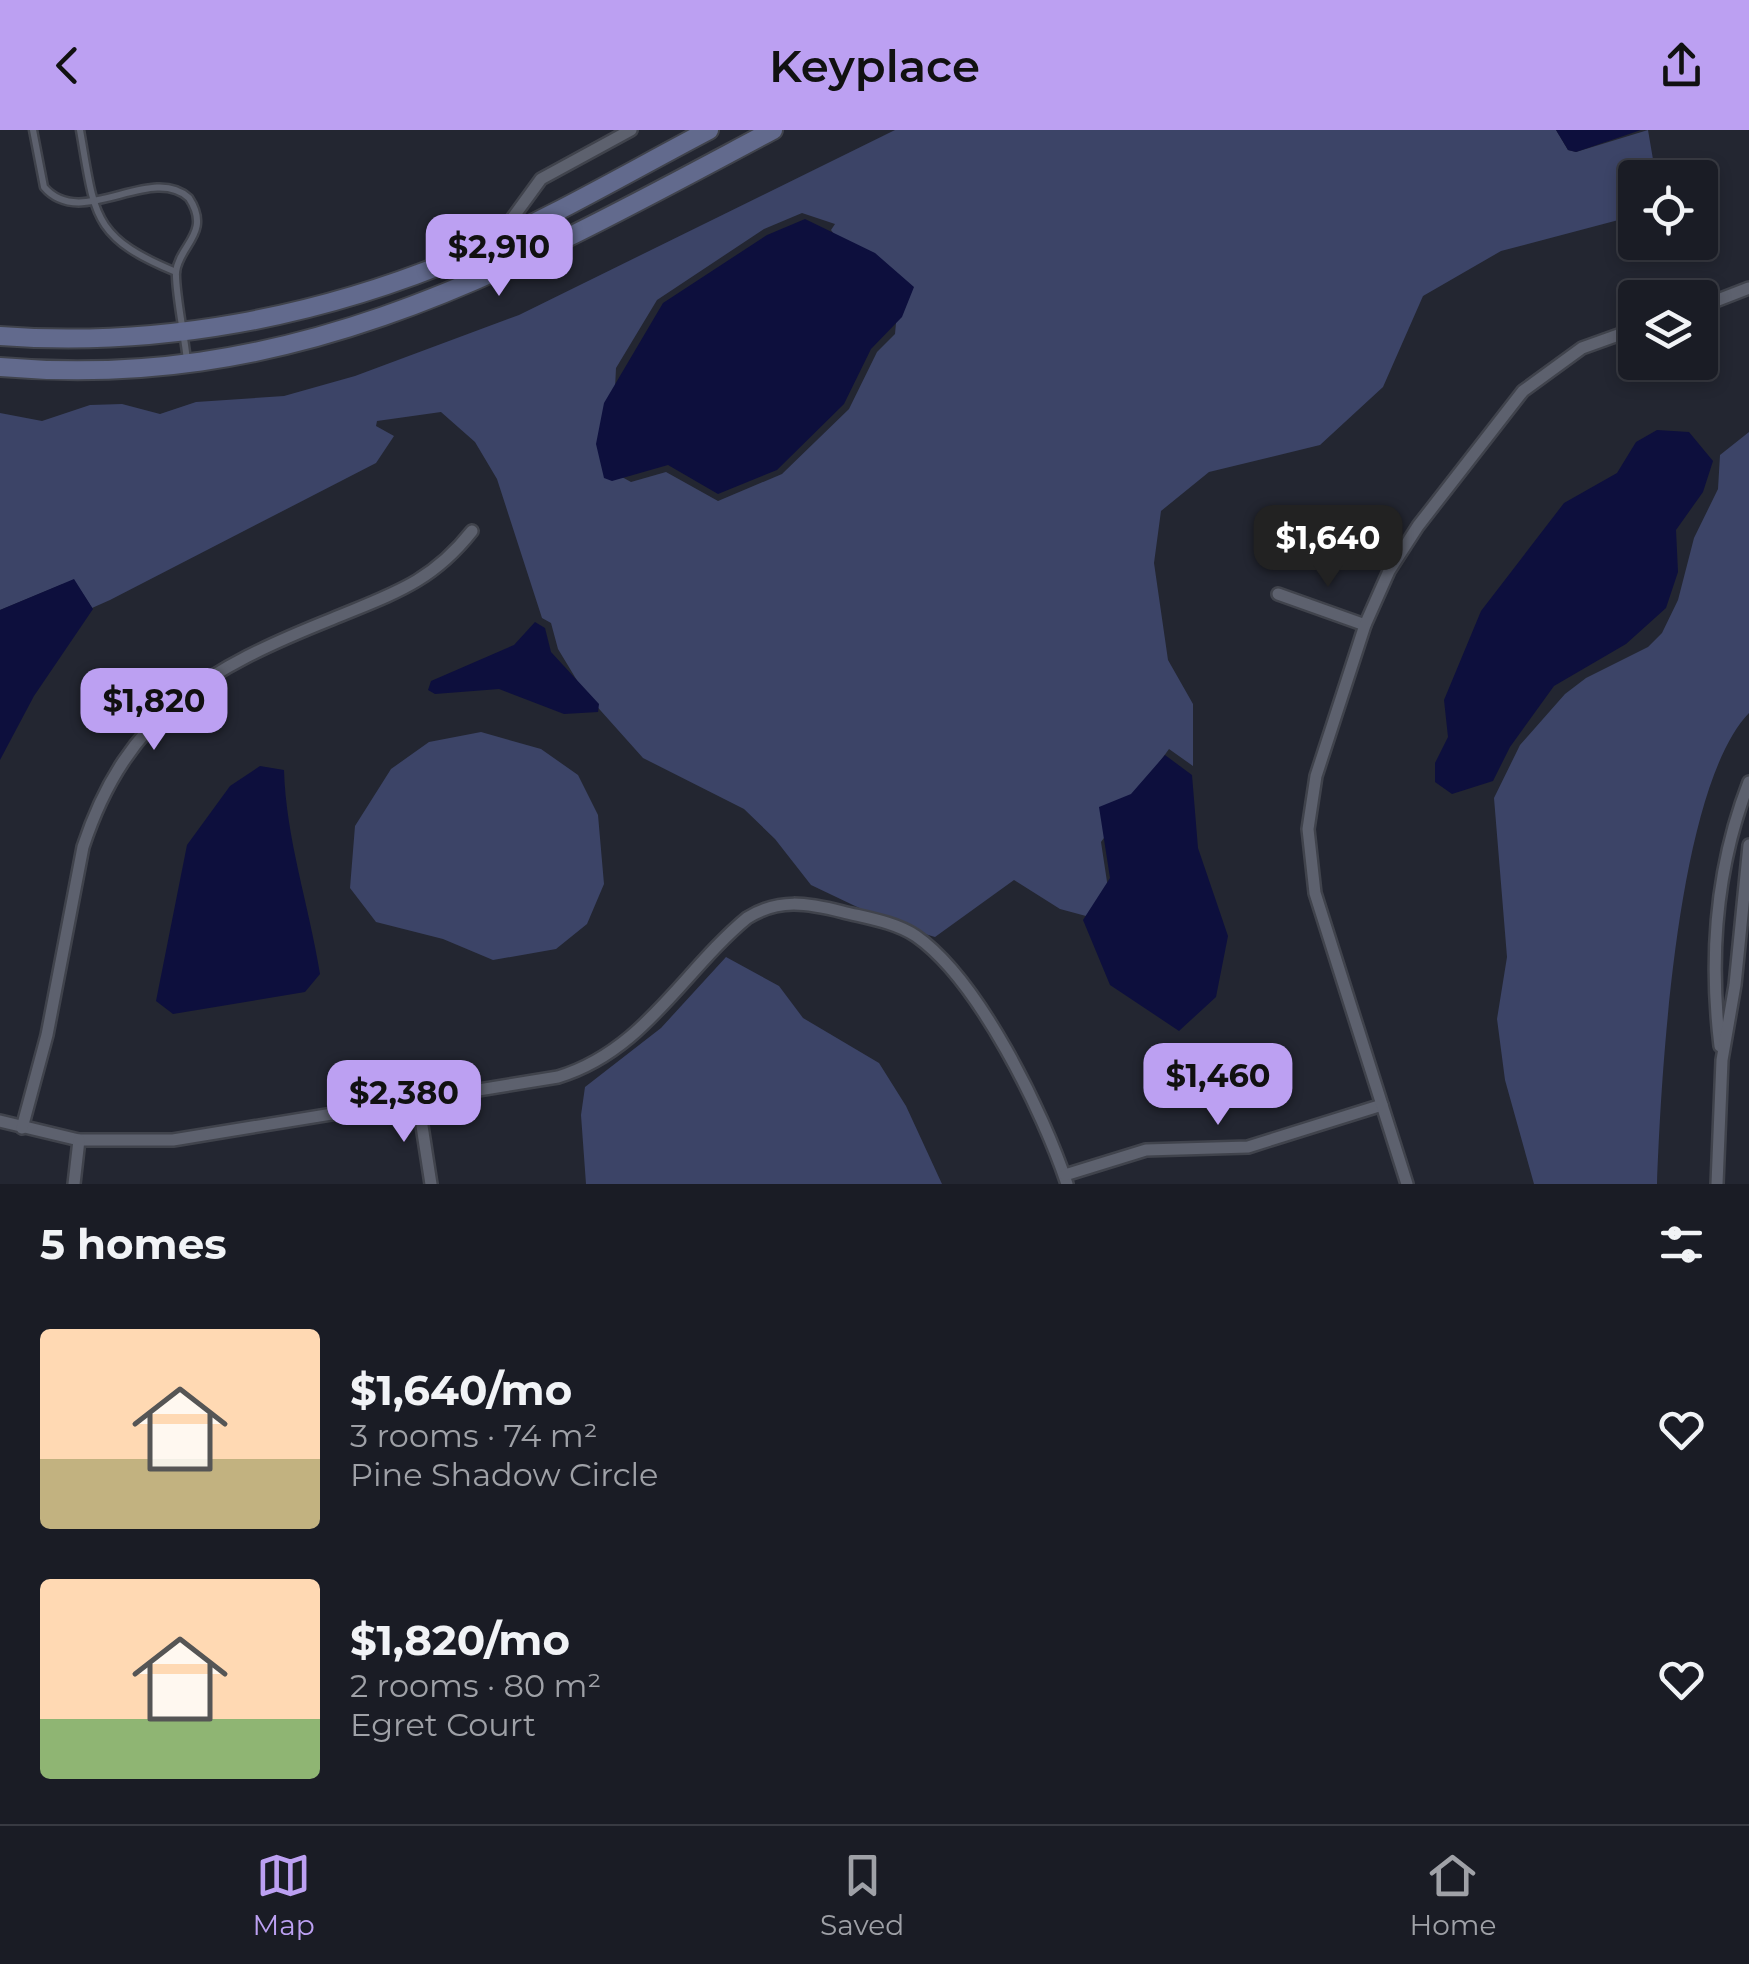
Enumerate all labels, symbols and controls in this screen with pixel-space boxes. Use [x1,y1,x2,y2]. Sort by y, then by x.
icon: back [40,38,95,93]
text: Keyplace [769,38,980,93]
icon: share [1654,38,1709,93]
map controls [1618,160,1718,380]
button: locate [1618,160,1718,260]
pin: $2,910 [418,214,580,299]
text: $2,910 [448,227,550,266]
button: layers [1618,280,1718,380]
pin: $1,640 [1247,505,1409,590]
text: $1,640 [1276,518,1380,557]
pin: $1,820 [73,668,235,753]
text: $1,820 [102,681,206,720]
pin: $1,460 [1137,1043,1299,1128]
text: $1,460 [1165,1056,1271,1095]
pin: $2,380 [323,1060,485,1145]
text: $2,380 [349,1073,459,1112]
icon: filters [1654,1217,1709,1272]
text: 5 homes [40,1218,227,1270]
text: $1,640/mo [350,1364,572,1416]
icon: home [120,1369,240,1489]
icon: heart [1654,1402,1709,1457]
text: 3 rooms · 74 m² [350,1416,597,1455]
text: Pine Shadow Circle [350,1455,658,1494]
text: $1,820/mo [350,1614,570,1666]
icon: home [120,1619,240,1739]
icon: heart [1654,1652,1709,1707]
text: 2 rooms · 80 m² [350,1666,601,1705]
text: Egret Court [350,1705,536,1744]
tab: Map [253,1848,315,1942]
tab: Saved [820,1848,904,1942]
tab: Home [1409,1848,1496,1942]

